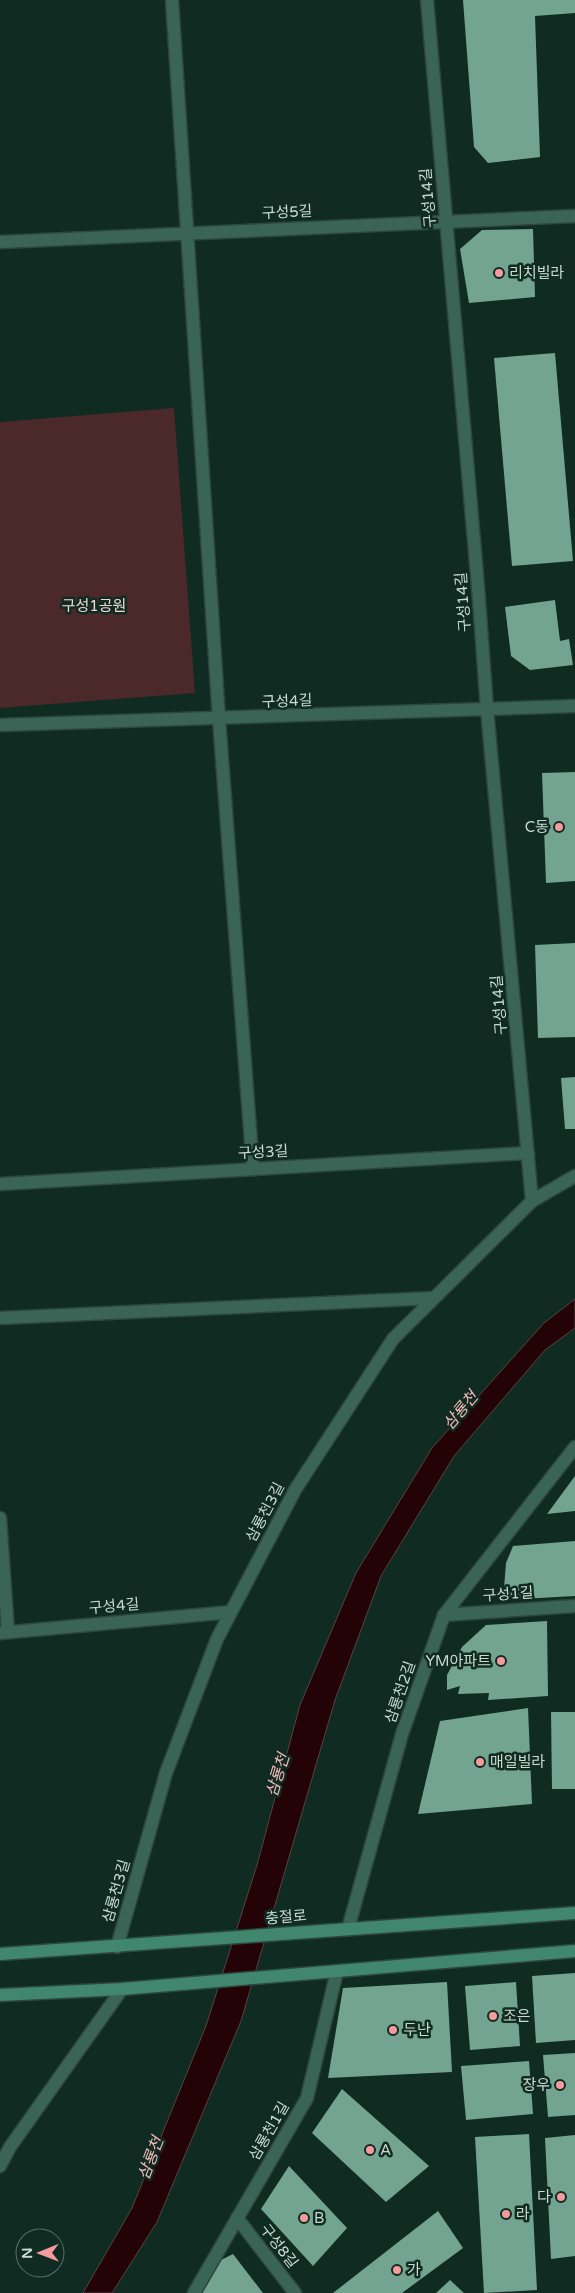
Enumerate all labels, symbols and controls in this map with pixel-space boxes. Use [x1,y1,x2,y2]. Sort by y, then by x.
street label: 구성14길 [416,167,440,229]
street label: 구성5길 [261,202,313,222]
place label: 리치빌라 [509,264,564,282]
marker: 리치빌라 [493,267,505,279]
street label: 구성14길 [452,571,474,633]
park label: 구성1공원 [62,597,126,615]
street label: 구성4길 [261,691,313,711]
place label: C동 [525,818,549,836]
marker: C동 [553,821,565,833]
street label: 구성14길 [487,974,511,1036]
street label: 구성3길 [237,1142,289,1162]
water label: 삼룡천 [439,1386,484,1434]
street label: 삼룡천3길 [242,1479,288,1545]
street label: 구성1길 [482,1583,534,1605]
street label: 구성4길 [88,1595,140,1617]
place label: YM아파트 [426,1652,491,1670]
marker: YM아파트 [495,1655,507,1667]
street label: 삼룡천2길 [381,1659,419,1725]
water label: 삼룡천 [262,1749,295,1799]
place label: 매일빌라 [490,1753,545,1771]
marker: 매일빌라 [474,1756,486,1768]
street label: 삼룡천3길 [98,1857,134,1925]
street label: 충절로 [265,1906,307,1928]
place label: 조은 [503,2007,531,2025]
marker: 조은 [487,2010,499,2022]
place label: 두난 [403,2021,431,2039]
marker: 두난 [387,2024,399,2036]
place label: 장우 [522,2076,550,2094]
marker: 장우 [554,2079,566,2091]
street label: 삼룡천1길 [245,2099,293,2163]
water label: 삼룡천 [134,2132,169,2183]
place label: A [380,2141,391,2159]
marker: A [364,2144,376,2156]
place label: 다 [537,2188,551,2206]
marker: 다 [555,2191,567,2203]
place label: 라 [516,2205,530,2223]
marker: 라 [500,2208,512,2220]
place label: B [314,2209,324,2227]
marker: B [298,2212,310,2224]
street label: 구성8길 [256,2220,302,2272]
north arrow [15,2228,65,2278]
text: N [19,2247,36,2259]
place label: 가 [407,2261,421,2279]
marker: 가 [391,2264,403,2276]

